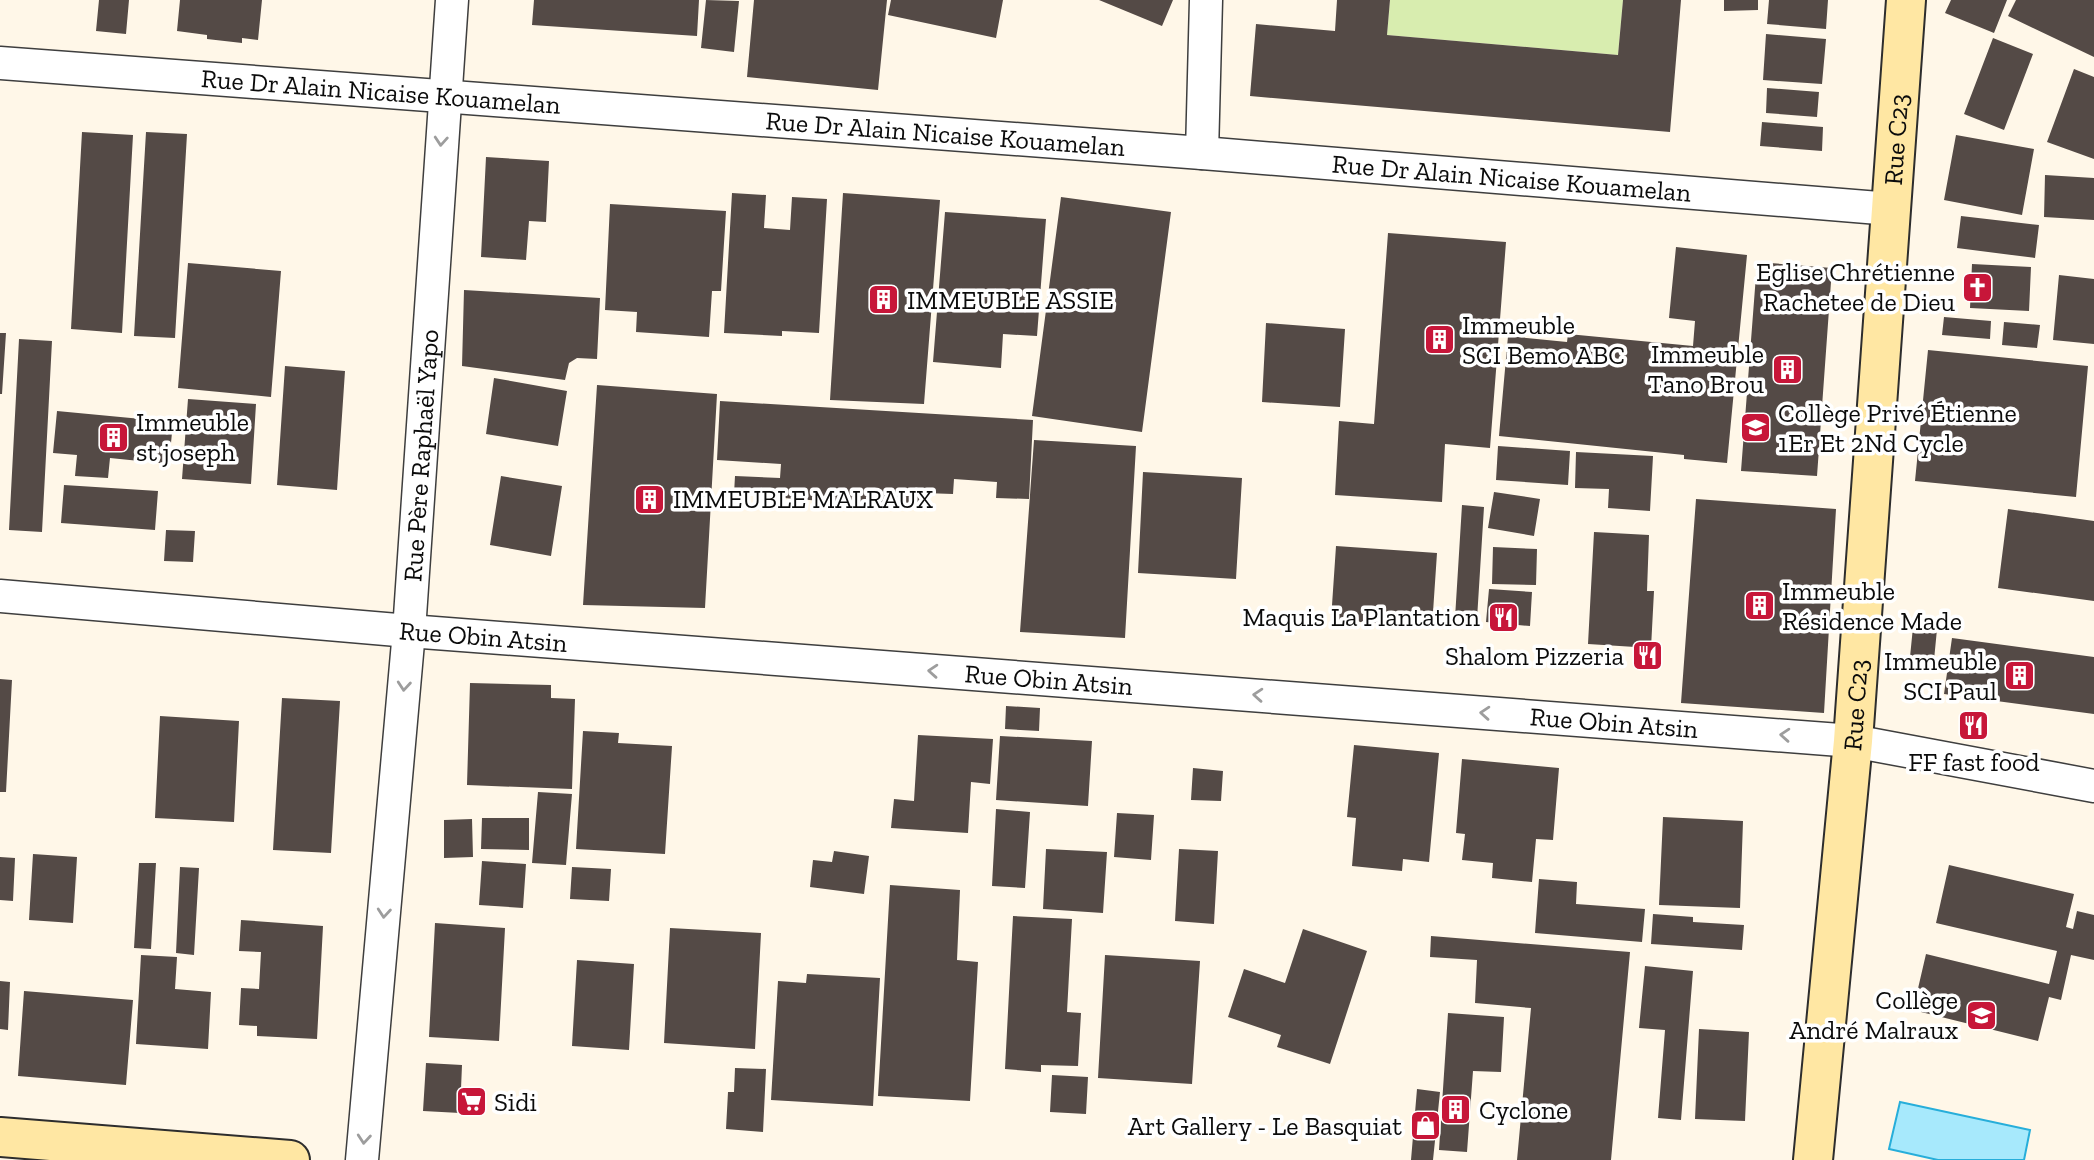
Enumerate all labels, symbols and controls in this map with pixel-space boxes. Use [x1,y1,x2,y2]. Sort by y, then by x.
street label: Rue Dr Alain Nicaise Kouamelan [200,62,562,121]
street label: Rue C23 [1877,93,1915,186]
street label: Rue Dr Alain Nicaise Kouamelan [764,104,1126,163]
one-way arrow [434,136,449,147]
street label: Rue Dr Alain Nicaise Kouamelan [1331,148,1693,209]
place label: Eglise Chrétienne Rachetee de Dieu [1756,256,1955,318]
church icon: Eglise Chrétienne Rachetee de Dieu [1961,270,1995,304]
building icon: IMMEUBLE ASSIE [867,283,901,317]
place label: IMMEUBLE ASSIE [907,284,1114,316]
place label: Immeuble SCI Bemo ABC [1462,309,1625,371]
building icon: Immeuble SCI Bemo ABC [1422,323,1456,357]
street label: Rue Père Raphaël Yapo [396,328,446,583]
place label: Immeuble Tano Brou [1647,338,1764,400]
building icon: Immeuble Tano Brou [1770,352,1804,386]
place label: Collège Privé Étienne 1Er Et 2Nd Cycle [1778,397,2017,459]
place label: Immeuble st joseph [136,406,249,468]
school or university icon: Collège Privé Étienne 1Er Et 2Nd Cycle [1738,411,1772,445]
building icon: Immeuble st joseph [96,420,130,454]
building icon: IMMEUBLE MALRAUX [633,482,667,516]
place label: IMMEUBLE MALRAUX [673,483,934,515]
place label: Immeuble Résidence Made [1782,575,1962,637]
building icon: Immeuble Résidence Made [1742,589,1776,623]
restaurant icon: Maquis La Plantation [1486,600,1520,634]
place label: Maquis La Plantation [1242,601,1480,633]
street label: Rue Obin Atsin [398,614,569,659]
restaurant icon: Shalom Pizzeria [1630,639,1664,673]
place label: Shalom Pizzeria [1445,640,1624,672]
place label: Immeuble SCI Paul [1884,645,1997,707]
street label: Rue Obin Atsin [963,657,1134,702]
street label: Rue C23 [1836,658,1875,752]
building icon: Immeuble SCI Paul [2003,659,2037,693]
one-way arrow [928,664,939,679]
one-way arrow [397,681,412,692]
one-way arrow [1252,688,1263,703]
street label: Rue Obin Atsin [1529,700,1699,745]
one-way arrow [1479,706,1490,721]
restaurant icon: FF fast food [1957,709,1991,743]
one-way arrow [1779,728,1790,743]
place label: FF fast food [1908,746,2040,778]
one-way arrow [377,907,392,918]
place label: Collège André Malraux [1789,984,1958,1046]
school or university icon: Collège André Malraux [1964,998,1998,1032]
supermarket icon: Sidi [454,1085,488,1119]
place label: Sidi [494,1086,537,1118]
building icon: Cyclone [1439,1093,1473,1127]
place label: Cyclone [1479,1094,1568,1126]
shop icon: Art Gallery - Le Basquiat [1408,1109,1442,1143]
place label: Art Gallery - Le Basquiat [1128,1110,1402,1142]
one-way arrow [357,1134,372,1145]

